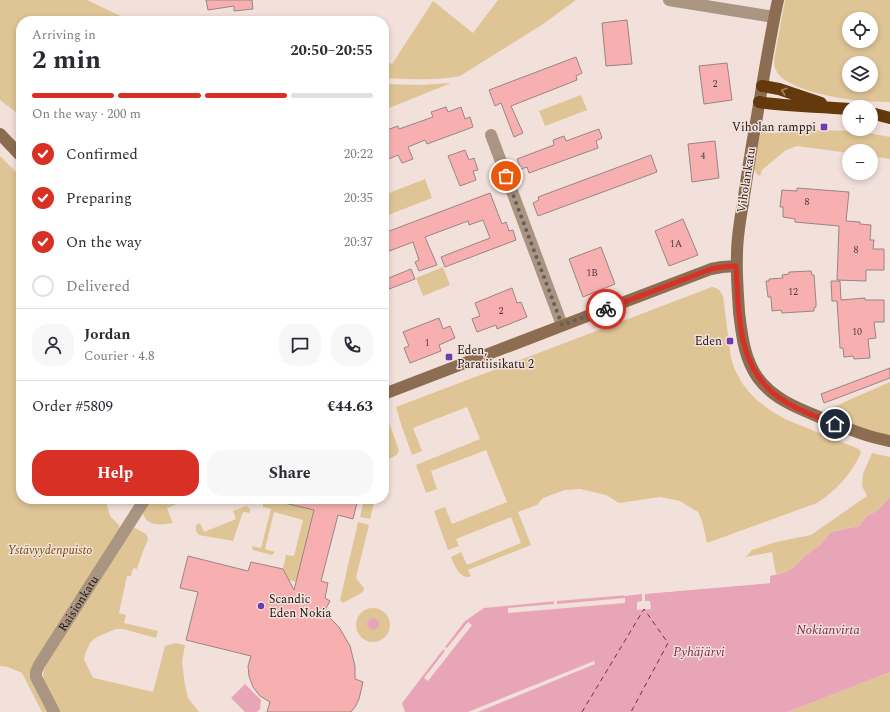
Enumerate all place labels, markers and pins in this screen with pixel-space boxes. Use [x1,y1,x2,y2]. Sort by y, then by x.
place label: Viholan ramppi [732,118,816,137]
marker: Viholan ramppi [819,122,829,132]
pin [489,159,523,193]
place label: Eden [695,332,722,351]
marker: Eden [725,336,735,346]
place label: Eden, Paratiisikatu 2 [457,341,534,374]
marker: Eden, Paratiisikatu 2 [444,352,454,362]
pin [818,407,852,441]
place label: Scandic Eden Nokia [269,590,332,623]
marker: Scandic Eden Nokia [256,601,266,611]

